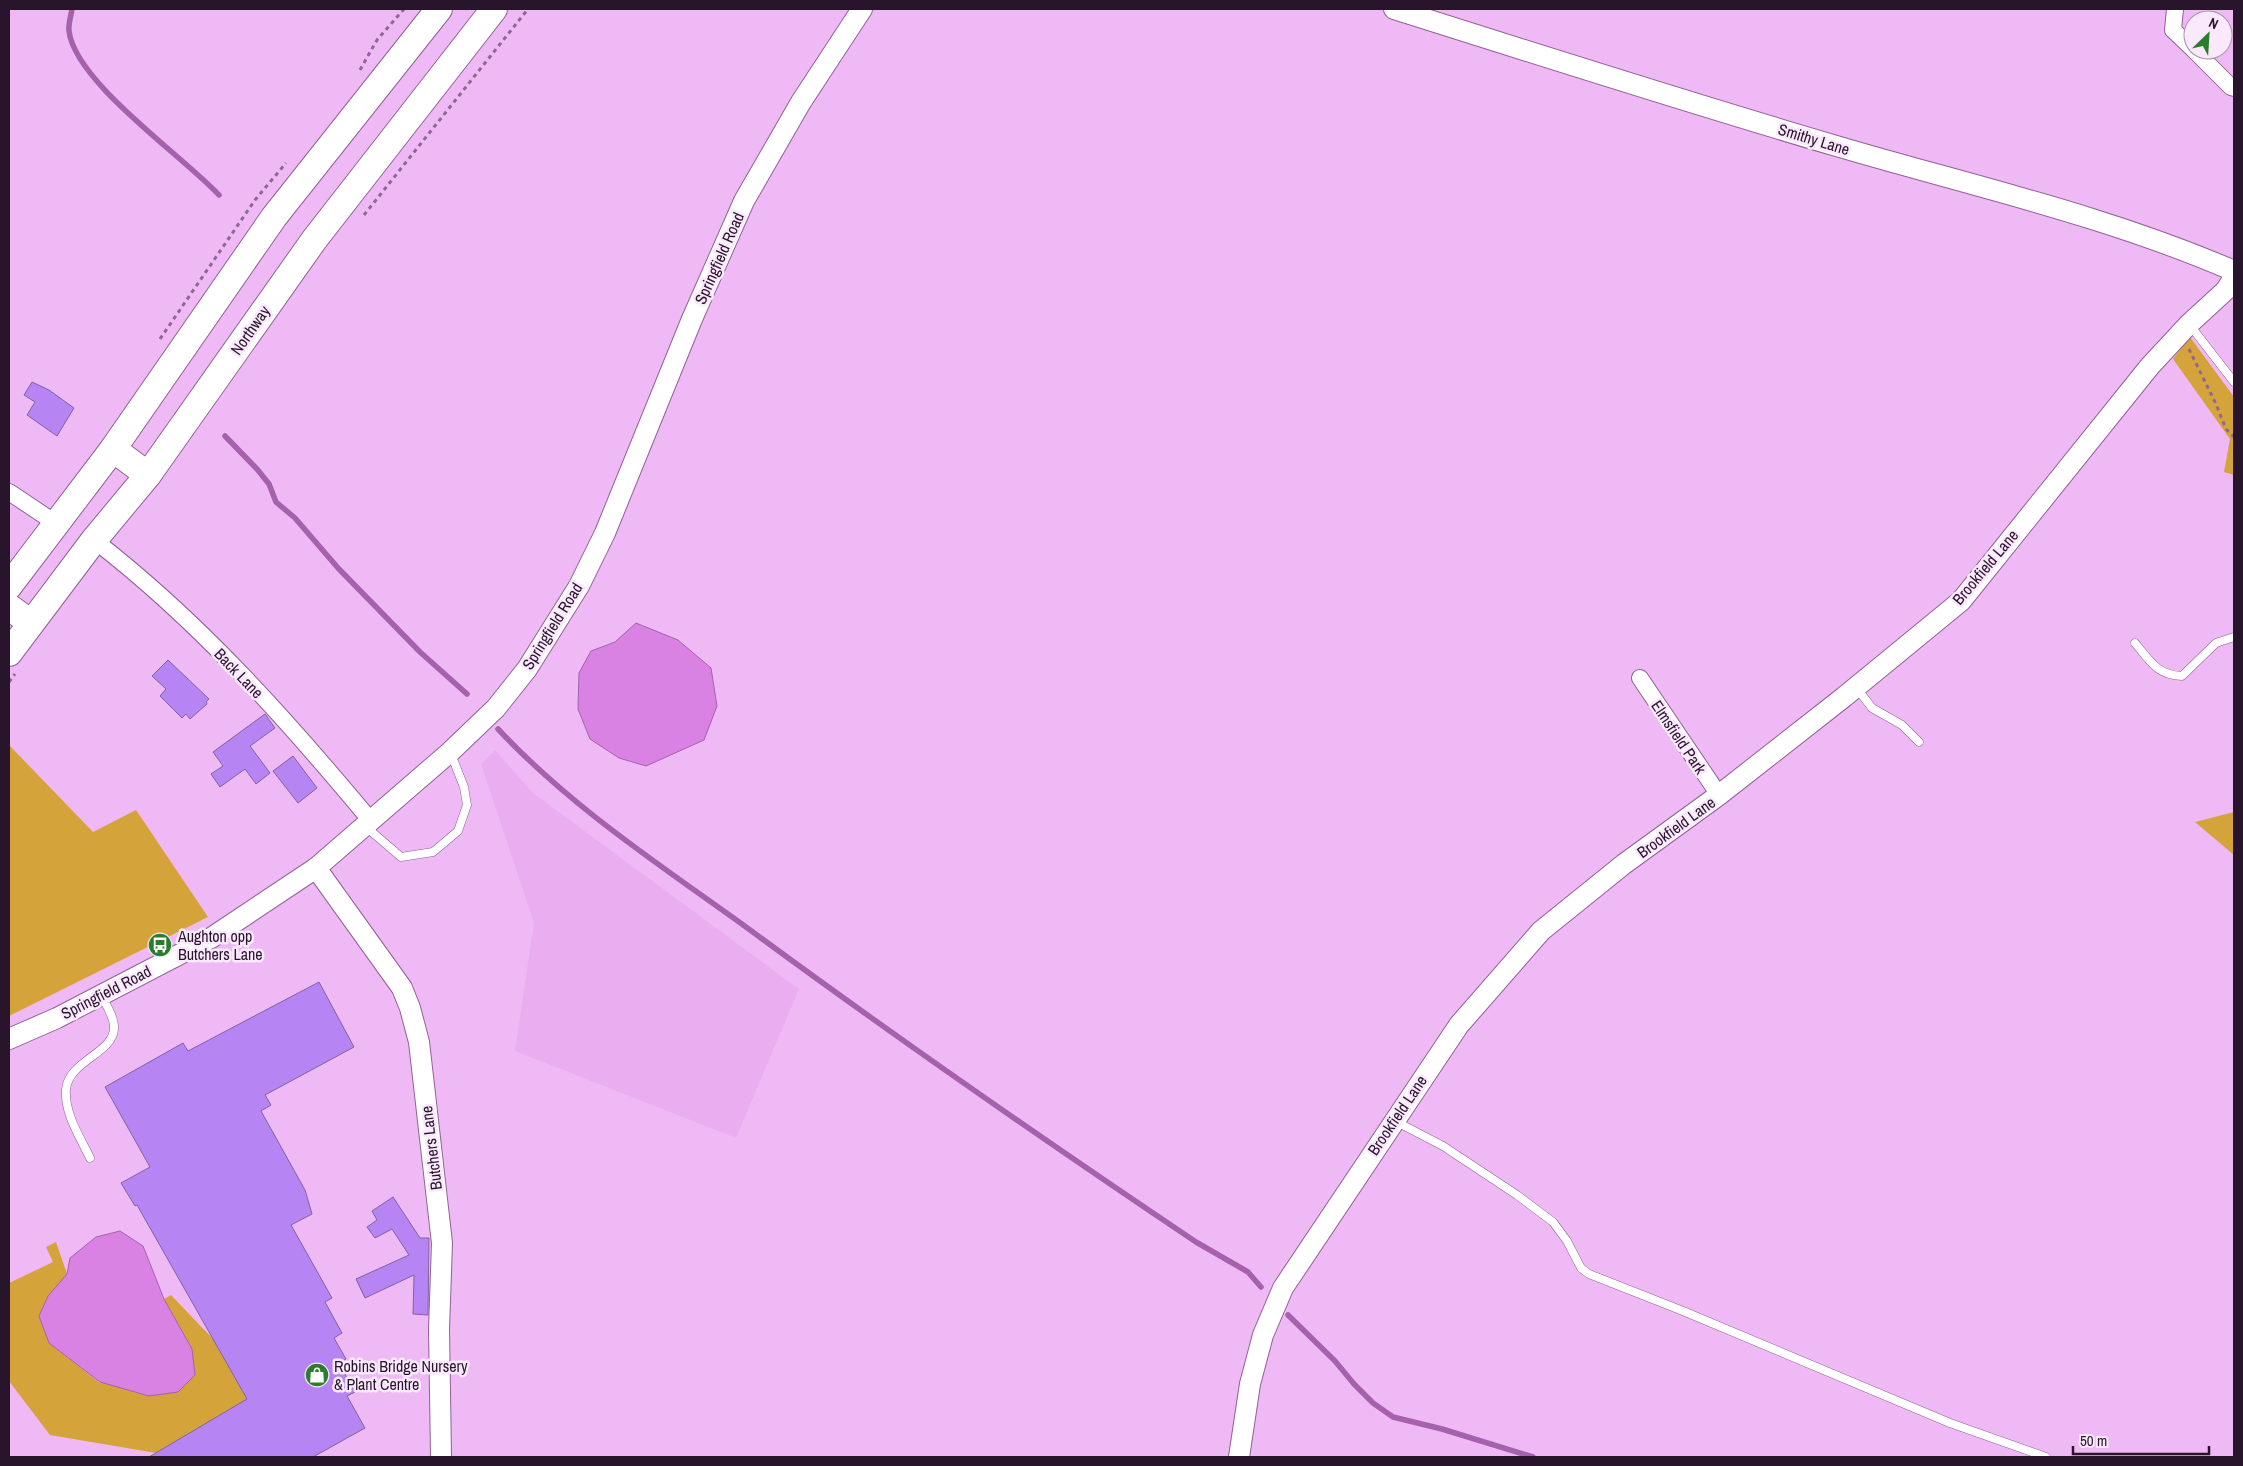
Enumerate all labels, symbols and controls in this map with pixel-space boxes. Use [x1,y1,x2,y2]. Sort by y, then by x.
north arrow [2183,10,2233,60]
text: N [2206,13,2221,33]
street label: Smithy Lane [1776,118,1852,160]
street label: Springfield Road [689,209,749,307]
street label: Northway [225,301,275,359]
street label: Brookfield Lane [1947,525,2023,609]
street label: Springfield Road [517,578,587,674]
street label: Back Lane [210,643,268,703]
street label: Elmsfield Park [1646,696,1712,779]
street label: Brookfield Lane [1632,791,1720,863]
place label: Aughton opp Butchers Lane [177,925,263,965]
bus stop icon: Aughton opp Butchers Lane [147,932,173,958]
street label: Springfield Road [57,960,155,1024]
street label: Brookfield Lane [1362,1071,1432,1159]
street label: Butchers Lane [415,1105,447,1191]
place label: Robins Bridge Nursery & Plant Centre [334,1355,468,1395]
shop icon: Robins Bridge Nursery & Plant Centre [304,1362,330,1388]
scale bar [2073,1424,2209,1456]
text: 50 m [2080,1430,2107,1451]

